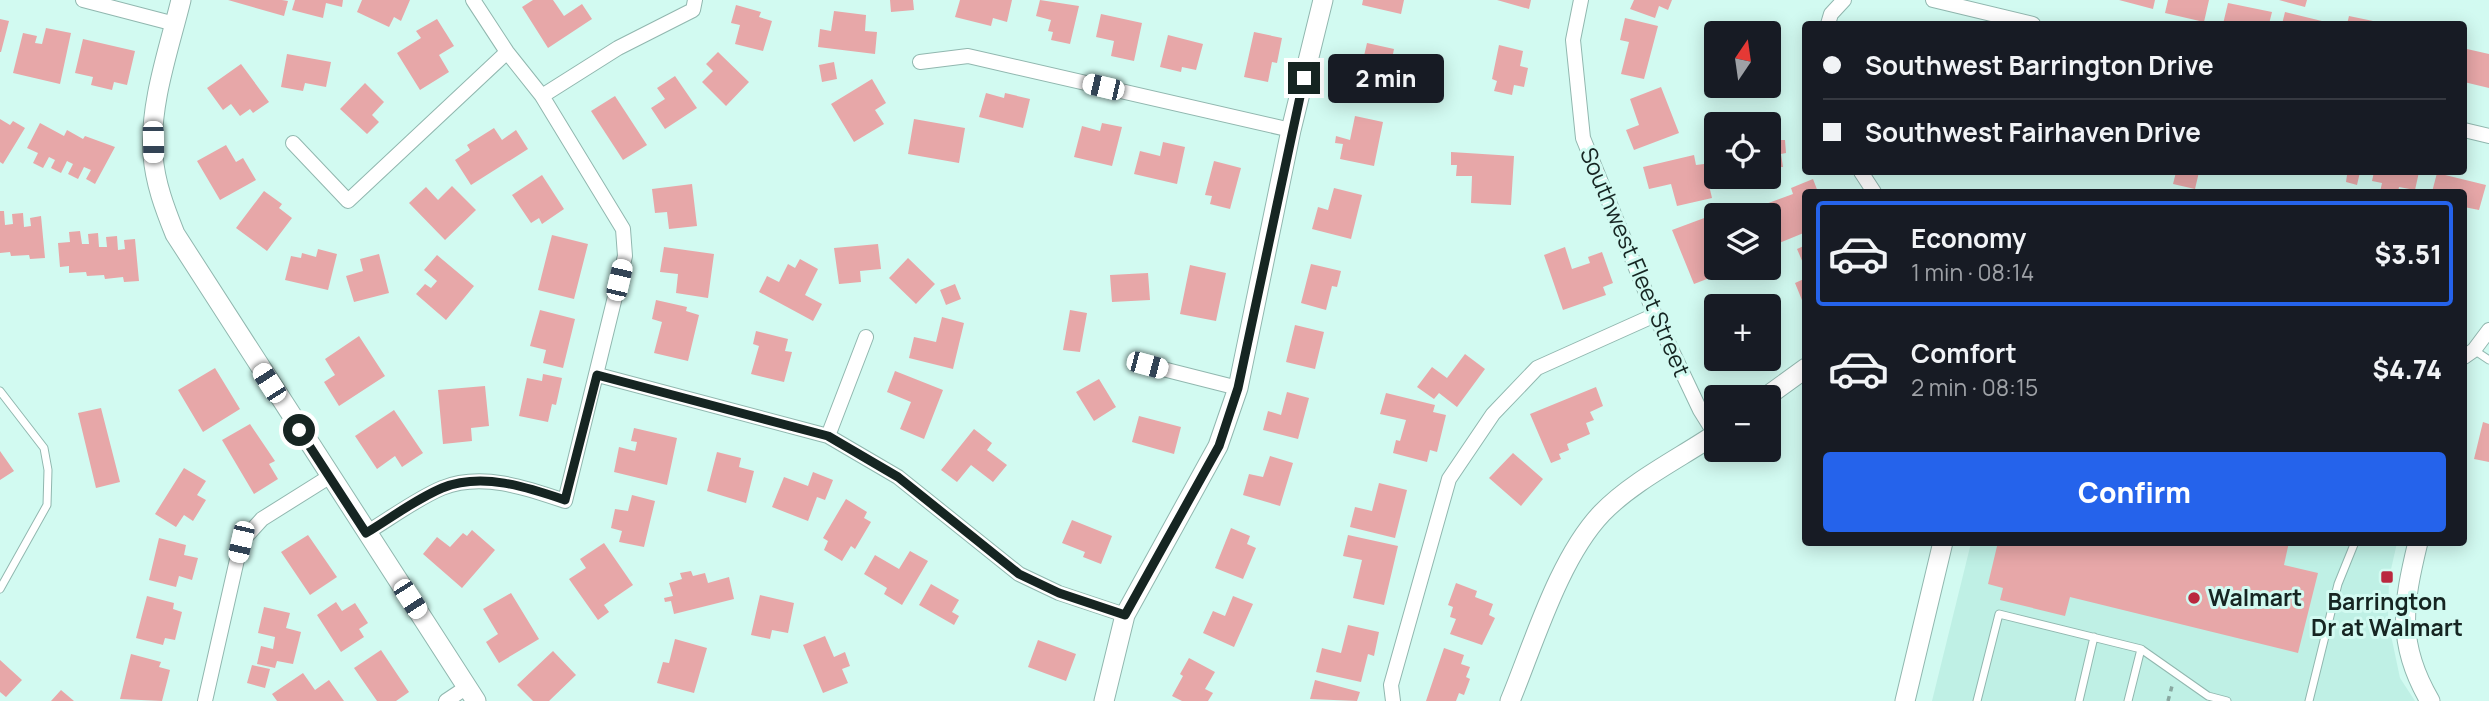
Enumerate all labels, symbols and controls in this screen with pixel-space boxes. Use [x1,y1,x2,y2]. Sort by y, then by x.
north arrow [1704,21,1782,98]
map controls [1704,21,1781,462]
text: Southwest Barrington Drive [1865,47,2214,83]
callout: 2 min [1328,54,1444,102]
route end [1288,62,1320,94]
text: 2 min [1356,62,1417,94]
car [1081,72,1126,102]
button: locate [1704,112,1781,189]
text: Southwest Fairhaven Drive [1865,114,2201,150]
car [143,121,164,163]
street label: Southwest Fleet Street [1573,142,1699,381]
button: layers [1704,203,1781,280]
text: Economy [1911,220,2026,256]
icon: car [1827,222,1890,285]
text: $3.51 [2375,236,2442,272]
text: 1 min · 08:14 [1911,256,2034,288]
car [605,257,634,303]
button: + [1704,294,1781,371]
text: Comfort [1911,335,2017,371]
icon: car [1827,337,1890,400]
car [1124,349,1171,381]
text: $4.74 [2372,351,2442,387]
car [249,360,290,406]
text: 2 min · 08:15 [1911,371,2038,403]
button: − [1704,385,1781,462]
route start [283,414,315,446]
button: Confirm [1823,452,2446,532]
car [227,519,256,565]
marker: Barrington Dr at Walmart [2379,569,2395,585]
car [390,576,431,622]
place label: Walmart [2208,581,2302,613]
place label: Barrington Dr at Walmart [2311,585,2463,643]
marker: Walmart [2186,590,2202,606]

